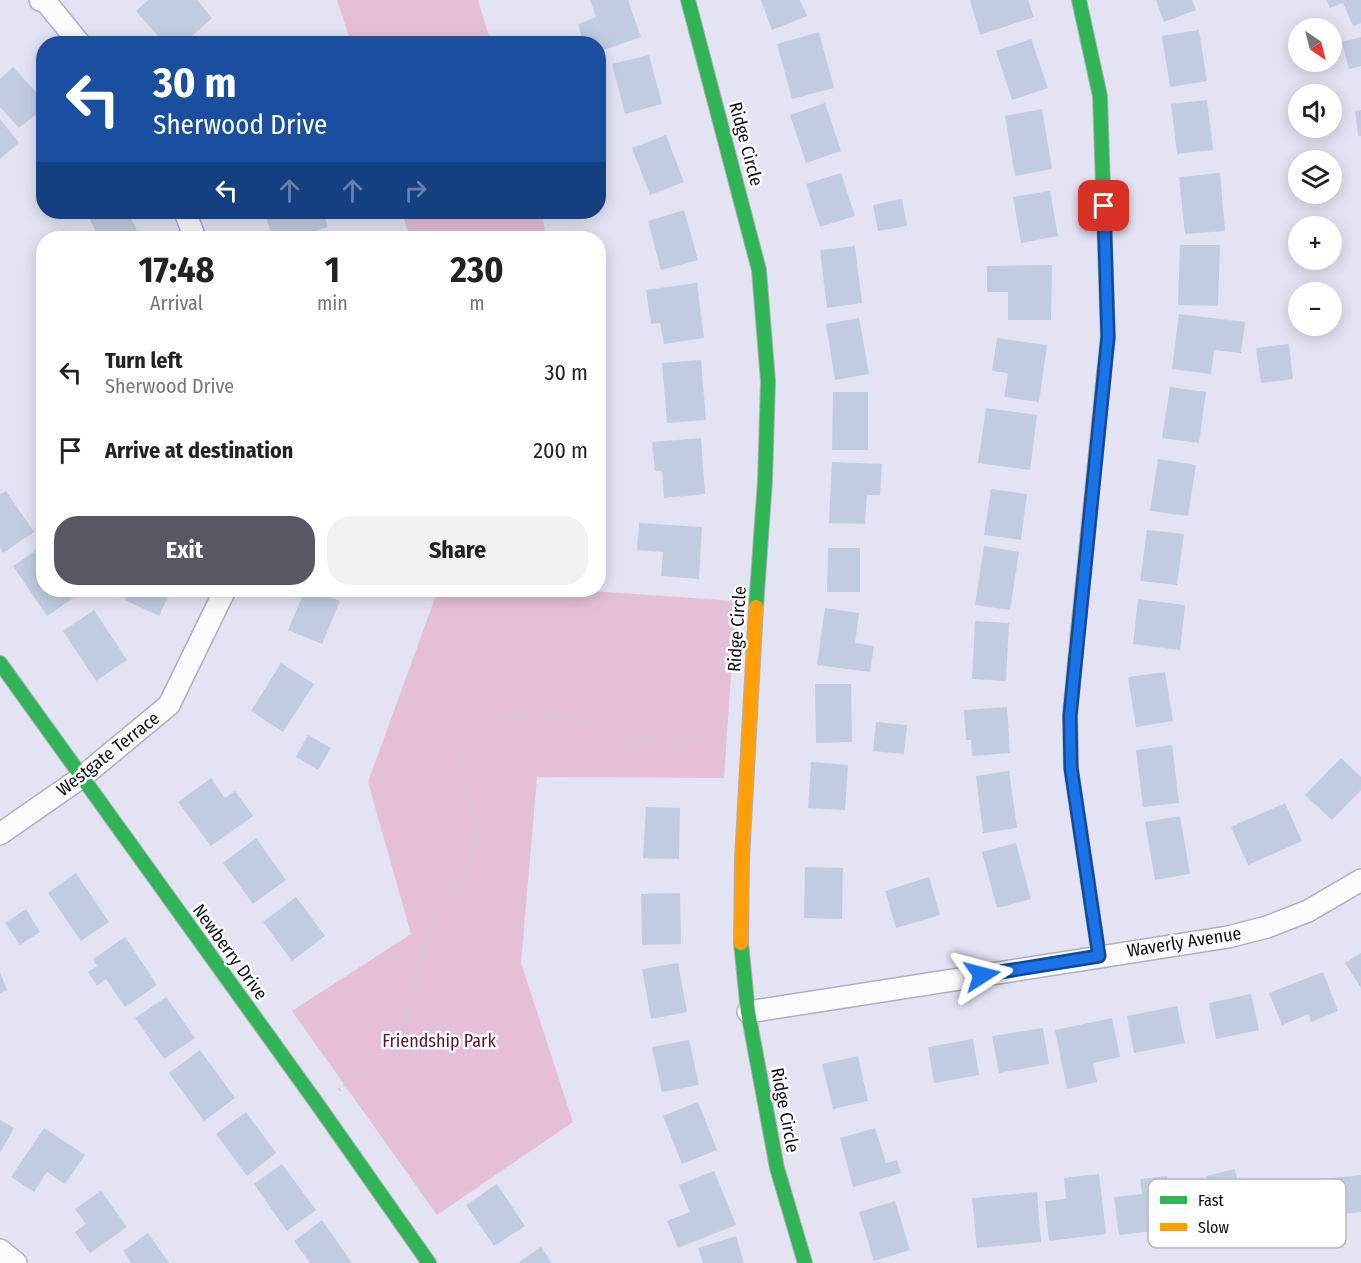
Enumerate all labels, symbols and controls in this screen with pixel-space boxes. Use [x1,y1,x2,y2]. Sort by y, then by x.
north arrow [1288,18,1342,72]
map controls [1288,18,1342,336]
text: 30 m [153,58,237,108]
icon: left [54,60,132,138]
button: sound [1288,84,1342,138]
street label: Ridge Circle [724,100,768,188]
text: Sherwood Drive [153,109,327,141]
button: layers [1288,150,1342,204]
icon: left [210,174,243,207]
icon: ahead [273,174,306,207]
icon: ahead [336,174,369,207]
icon: right [399,174,432,207]
pin [1078,180,1129,231]
icon: arrive [1087,189,1120,222]
button: + [1288,216,1342,270]
text: 17:48 [138,248,215,292]
text: 1 [325,248,340,292]
text: 230 [450,248,504,292]
button: − [1288,282,1342,336]
text: Arrival [150,291,203,315]
text: min [317,291,348,315]
text: m [469,291,485,315]
text: Turn left [105,347,183,374]
icon: left [54,356,87,389]
text: 30 m [545,359,588,386]
text: Sherwood Drive [105,374,234,398]
icon: arrive [54,434,87,467]
text: Arrive at destination [105,437,293,464]
text: 200 m [533,437,588,464]
button: Exit [54,516,315,585]
button: Share [327,516,588,585]
street label: Ridge Circle [723,585,751,673]
street label: Westgate Terrace [52,707,164,801]
street label: Newberry Drive [188,900,272,1004]
street label: Waverly Avenue [1125,922,1243,962]
position arrow [950,943,1014,1007]
park label: Friendship Park [382,1030,496,1052]
street label: Ridge Circle [766,1066,804,1154]
legend [1148,1179,1346,1248]
text: Fast [1198,1191,1225,1210]
text: Slow [1198,1218,1229,1237]

